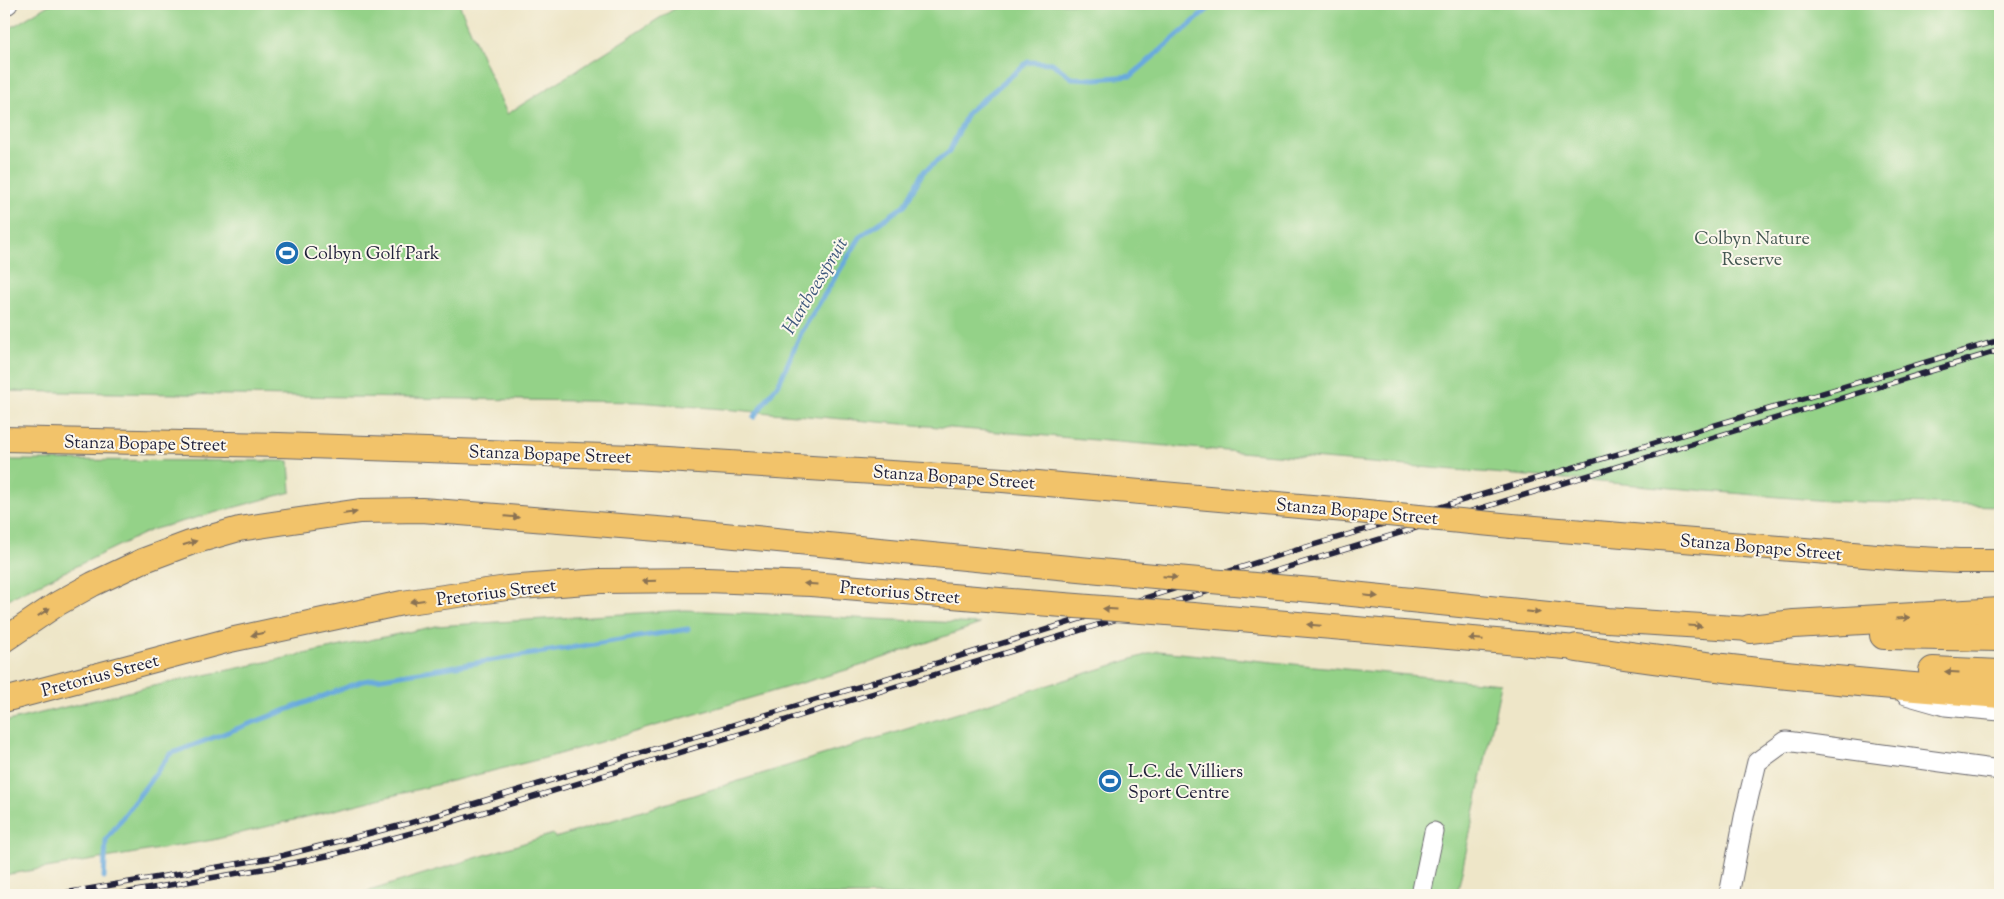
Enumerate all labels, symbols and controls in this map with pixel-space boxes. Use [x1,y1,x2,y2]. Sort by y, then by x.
park label: Colbyn Nature Reserve [1694,227,1810,274]
water label: Hartbeesspruit [777,232,856,340]
sports icon: Colbyn Golf Park [274,240,300,266]
place label: Colbyn Golf Park [304,242,440,268]
street label: Stanza Bopape Street [63,431,226,459]
street label: Stanza Bopape Street [468,440,632,472]
street label: Stanza Bopape Street [872,460,1036,498]
street label: Stanza Bopape Street [1275,493,1439,533]
one-way arrow [342,508,358,516]
one-way arrow [504,513,520,521]
street label: Stanza Bopape Street [1679,529,1843,569]
one-way arrow [183,539,198,546]
one-way arrow [1162,573,1178,581]
street label: Pretorius Street [435,574,558,614]
street label: Pretorius Street [839,576,961,612]
one-way arrow [640,577,656,585]
one-way arrow [803,580,819,588]
one-way arrow [1364,592,1380,600]
one-way arrow [409,597,425,605]
one-way arrow [1101,604,1117,612]
one-way arrow [37,607,51,617]
one-way arrow [1525,608,1541,616]
one-way arrow [1896,613,1912,621]
one-way arrow [1306,621,1322,629]
one-way arrow [1687,622,1703,630]
one-way arrow [250,631,266,639]
one-way arrow [1468,635,1484,643]
street label: Pretorius Street [39,649,162,705]
one-way arrow [1943,667,1959,675]
place label: L.C. de Villiers Sport Centre [1128,760,1243,807]
sports icon: L.C. de Villiers Sport Centre [1097,768,1123,794]

